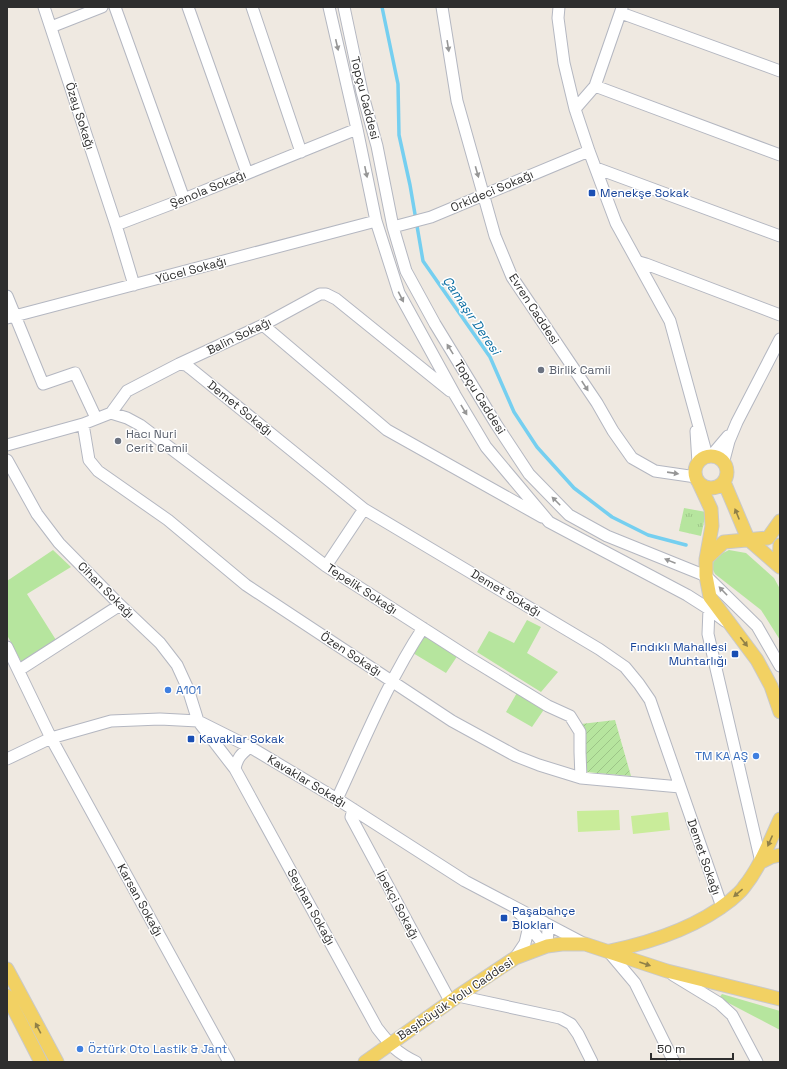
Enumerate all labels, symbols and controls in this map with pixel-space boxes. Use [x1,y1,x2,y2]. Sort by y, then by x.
one-way arrow [335,39,341,51]
one-way arrow [445,39,451,52]
street label: Topçu Caddesi [347,55,383,141]
street label: Özay Sokağı [62,80,98,152]
street label: Şenola Sokağı [168,166,248,212]
one-way arrow [363,166,369,178]
street label: Orkideci Sokağı [448,166,536,216]
one-way arrow [474,166,480,178]
place label: Menekşe Sokak [600,185,690,201]
marker: Menekşe Sokak [587,188,597,198]
street label: Yücel Sokağı [154,253,228,287]
street label: Evren Caddesi [505,271,563,348]
water label: Çamaşır Deresi [439,273,505,359]
one-way arrow [398,291,404,302]
street label: Balin Sokağı [204,314,274,358]
one-way arrow [447,343,454,355]
street label: Topçu Caddesi [451,357,509,437]
place label: Birlik Camii [549,362,611,378]
marker: Birlik Camii [536,365,546,375]
street label: Demet Sokağı [204,377,276,439]
one-way arrow [581,381,589,391]
one-way arrow [460,405,468,415]
place label: Hacı Nuri Cerit Camii [126,426,188,456]
marker: Hacı Nuri Cerit Camii [113,436,123,446]
one-way arrow [667,470,679,476]
one-way arrow [551,496,561,506]
one-way arrow [734,507,740,519]
street label: Cihan Sokağı [74,558,138,622]
one-way arrow [663,558,675,564]
street label: Tepelik Sokağı [323,560,401,618]
street label: Demet Sokağı [468,566,544,620]
one-way arrow [718,586,728,596]
street label: Özen Sokağı [317,628,385,680]
one-way arrow [740,637,748,648]
place label: Fındıklı Mahallesi Muhtarlığı [630,639,727,669]
marker: Fındıklı Mahallesi Muhtarlığı [730,649,740,659]
place label: A101 [176,682,201,698]
marker: A101 [163,685,173,695]
place label: Kavaklar Sokak [199,731,285,747]
marker: Kavaklar Sokak [186,734,196,744]
place label: TM KA AŞ [695,748,748,764]
street label: Kavaklar Sokağı [265,751,349,811]
marker: TM KA AŞ [751,751,761,761]
street label: Demet Sokağı [684,817,724,897]
one-way arrow [767,835,773,847]
street label: Karsan Sokağı [113,861,167,939]
street label: Seyhan Sokağı [283,866,339,948]
street label: İpekçi Sokağı [373,868,423,942]
one-way arrow [733,889,743,898]
place label: Paşabahçe Blokları [512,903,575,933]
marker: Paşabahçe Blokları [499,913,509,923]
street label: Başıbüyük Yolu Caddesi [394,954,516,1044]
one-way arrow [639,961,651,967]
one-way arrow [35,1022,42,1033]
scale bar [651,1035,733,1061]
place label: Öztürk Oto Lastik & Jant [88,1041,227,1057]
text: 50 m [657,1041,685,1057]
marker: Öztürk Oto Lastik & Jant [75,1044,85,1054]

